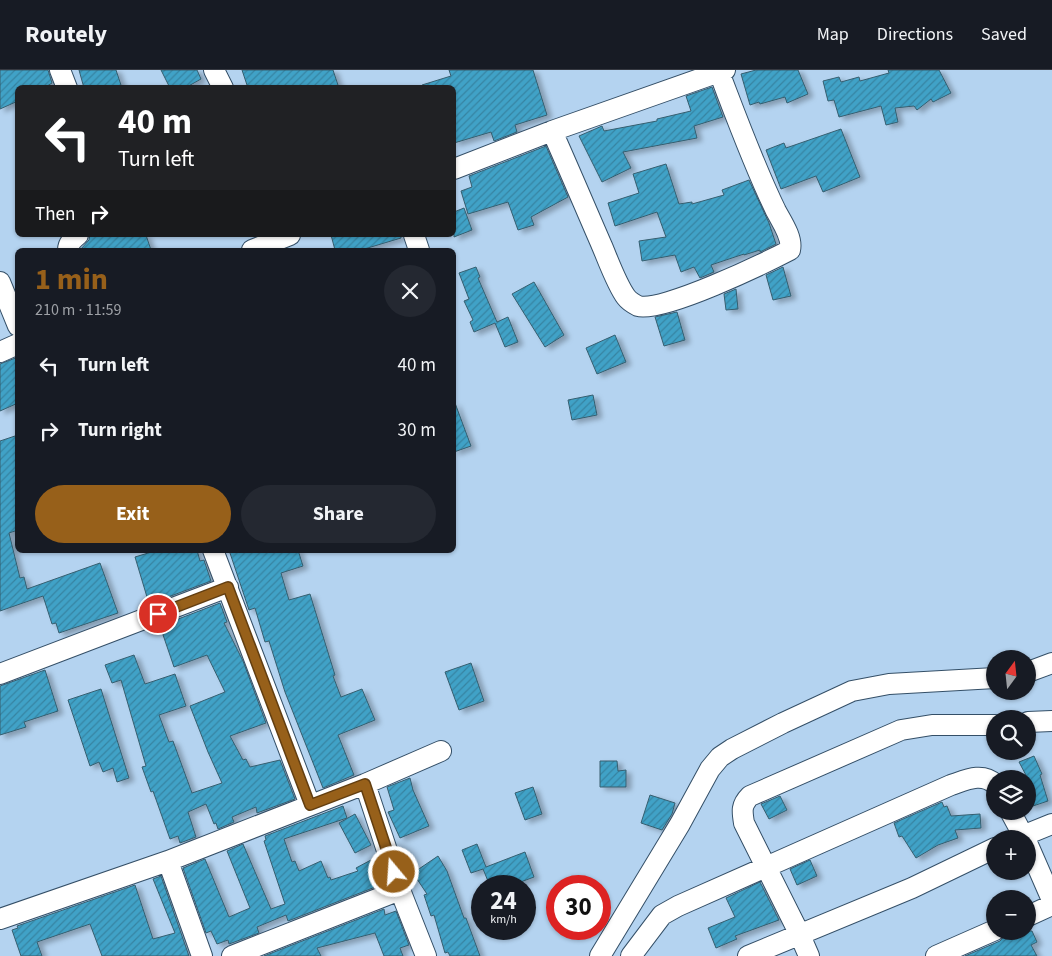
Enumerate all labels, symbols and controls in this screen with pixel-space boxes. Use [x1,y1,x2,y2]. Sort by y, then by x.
text: Routely [25,17,107,52]
text: Map [817,22,849,47]
text: Directions [877,22,953,47]
text: Saved [981,22,1027,47]
text: 40 m [118,97,192,147]
icon: left [35,105,100,170]
text: Turn left [118,143,194,175]
icon: right [85,200,113,228]
text: Then [35,201,75,228]
text: 1 min [35,258,108,301]
button: close [384,265,436,317]
text: 210 m · 11:59 [35,299,122,321]
icon: left [35,352,63,380]
text: Turn left [78,352,149,379]
text: 40 m [398,352,436,379]
icon: right [35,417,63,445]
text: Turn right [78,417,162,444]
text: 30 m [398,417,436,444]
button: Exit [35,485,231,543]
button: Share [241,485,436,543]
pin [137,593,179,635]
icon: arrive [144,600,172,628]
north arrow [986,650,1036,700]
map controls [986,650,1036,940]
button: search [986,710,1036,760]
button: layers [986,770,1036,820]
button: + [986,830,1036,880]
position arrow [367,845,419,897]
speed limit sign: 30 [546,875,611,940]
text: 24 [490,883,517,919]
button: − [986,890,1036,940]
text: km/h [490,911,517,928]

